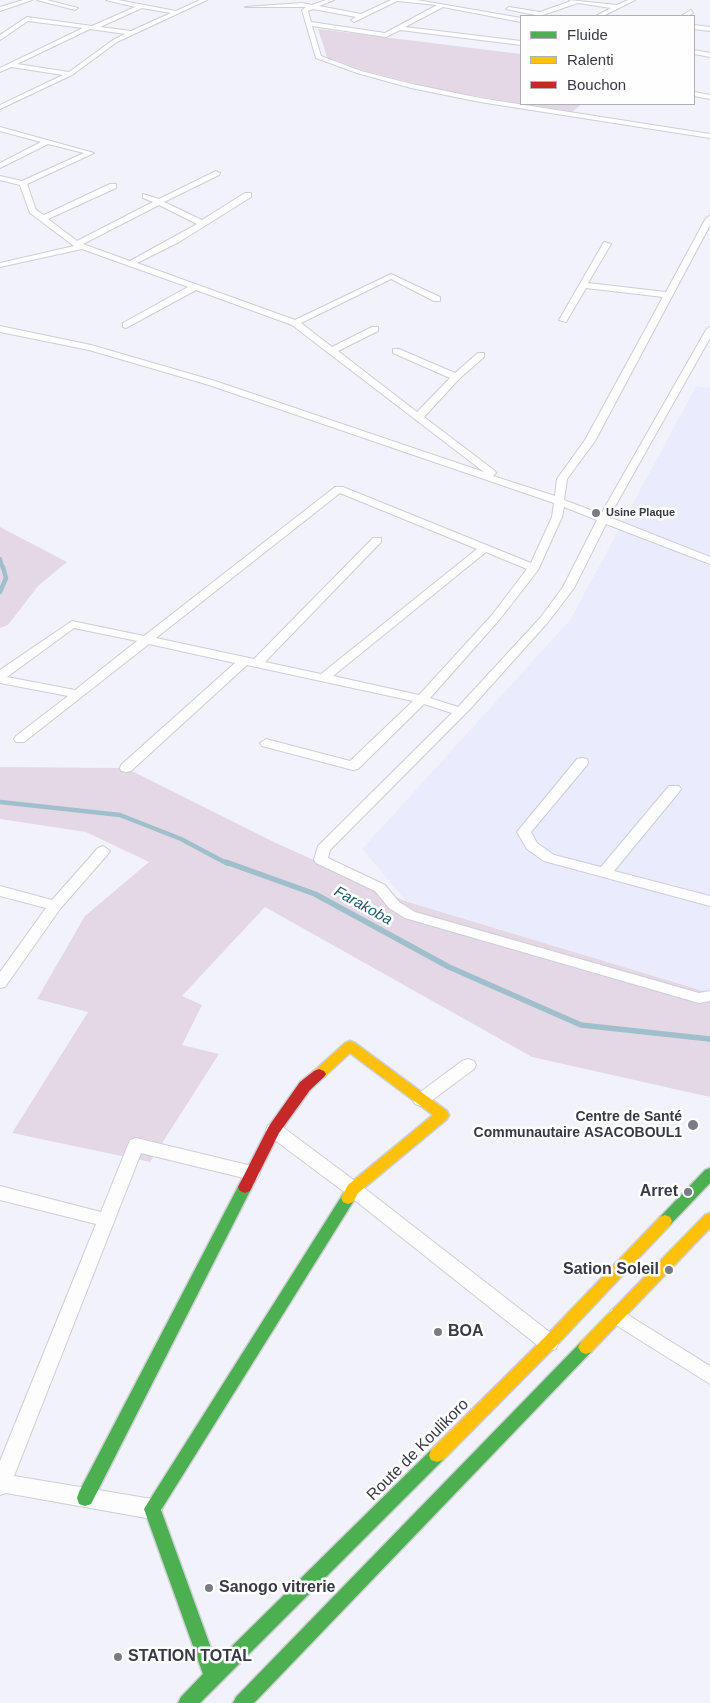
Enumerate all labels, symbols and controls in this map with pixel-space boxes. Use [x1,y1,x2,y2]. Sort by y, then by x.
legend [520,15,695,105]
text: Fluide [567,26,608,43]
text: Ralenti [567,51,614,68]
text: Bouchon [567,76,626,93]
place label: Usine Plaque [606,506,675,520]
marker: Usine Plaque [590,507,602,519]
water label: Farakoba [331,883,395,929]
place label: Centre de Santé Communautaire ASACOBOUL1 [474,1109,682,1142]
marker: Centre de Santé Communautaire ASACOBOUL1 [686,1118,700,1132]
place label: Arret [640,1182,678,1202]
marker: Arret [682,1186,694,1198]
place label: Sation Soleil [563,1260,659,1280]
marker: Sation Soleil [663,1264,675,1276]
place label: BOA [448,1322,484,1342]
marker: BOA [432,1326,444,1338]
street label: Route de Koulikoro [363,1395,473,1505]
place label: Sanogo vitrerie [219,1578,335,1598]
marker: Sanogo vitrerie [203,1582,215,1594]
place label: STATION TOTAL [128,1647,252,1667]
marker: STATION TOTAL [112,1651,124,1663]

